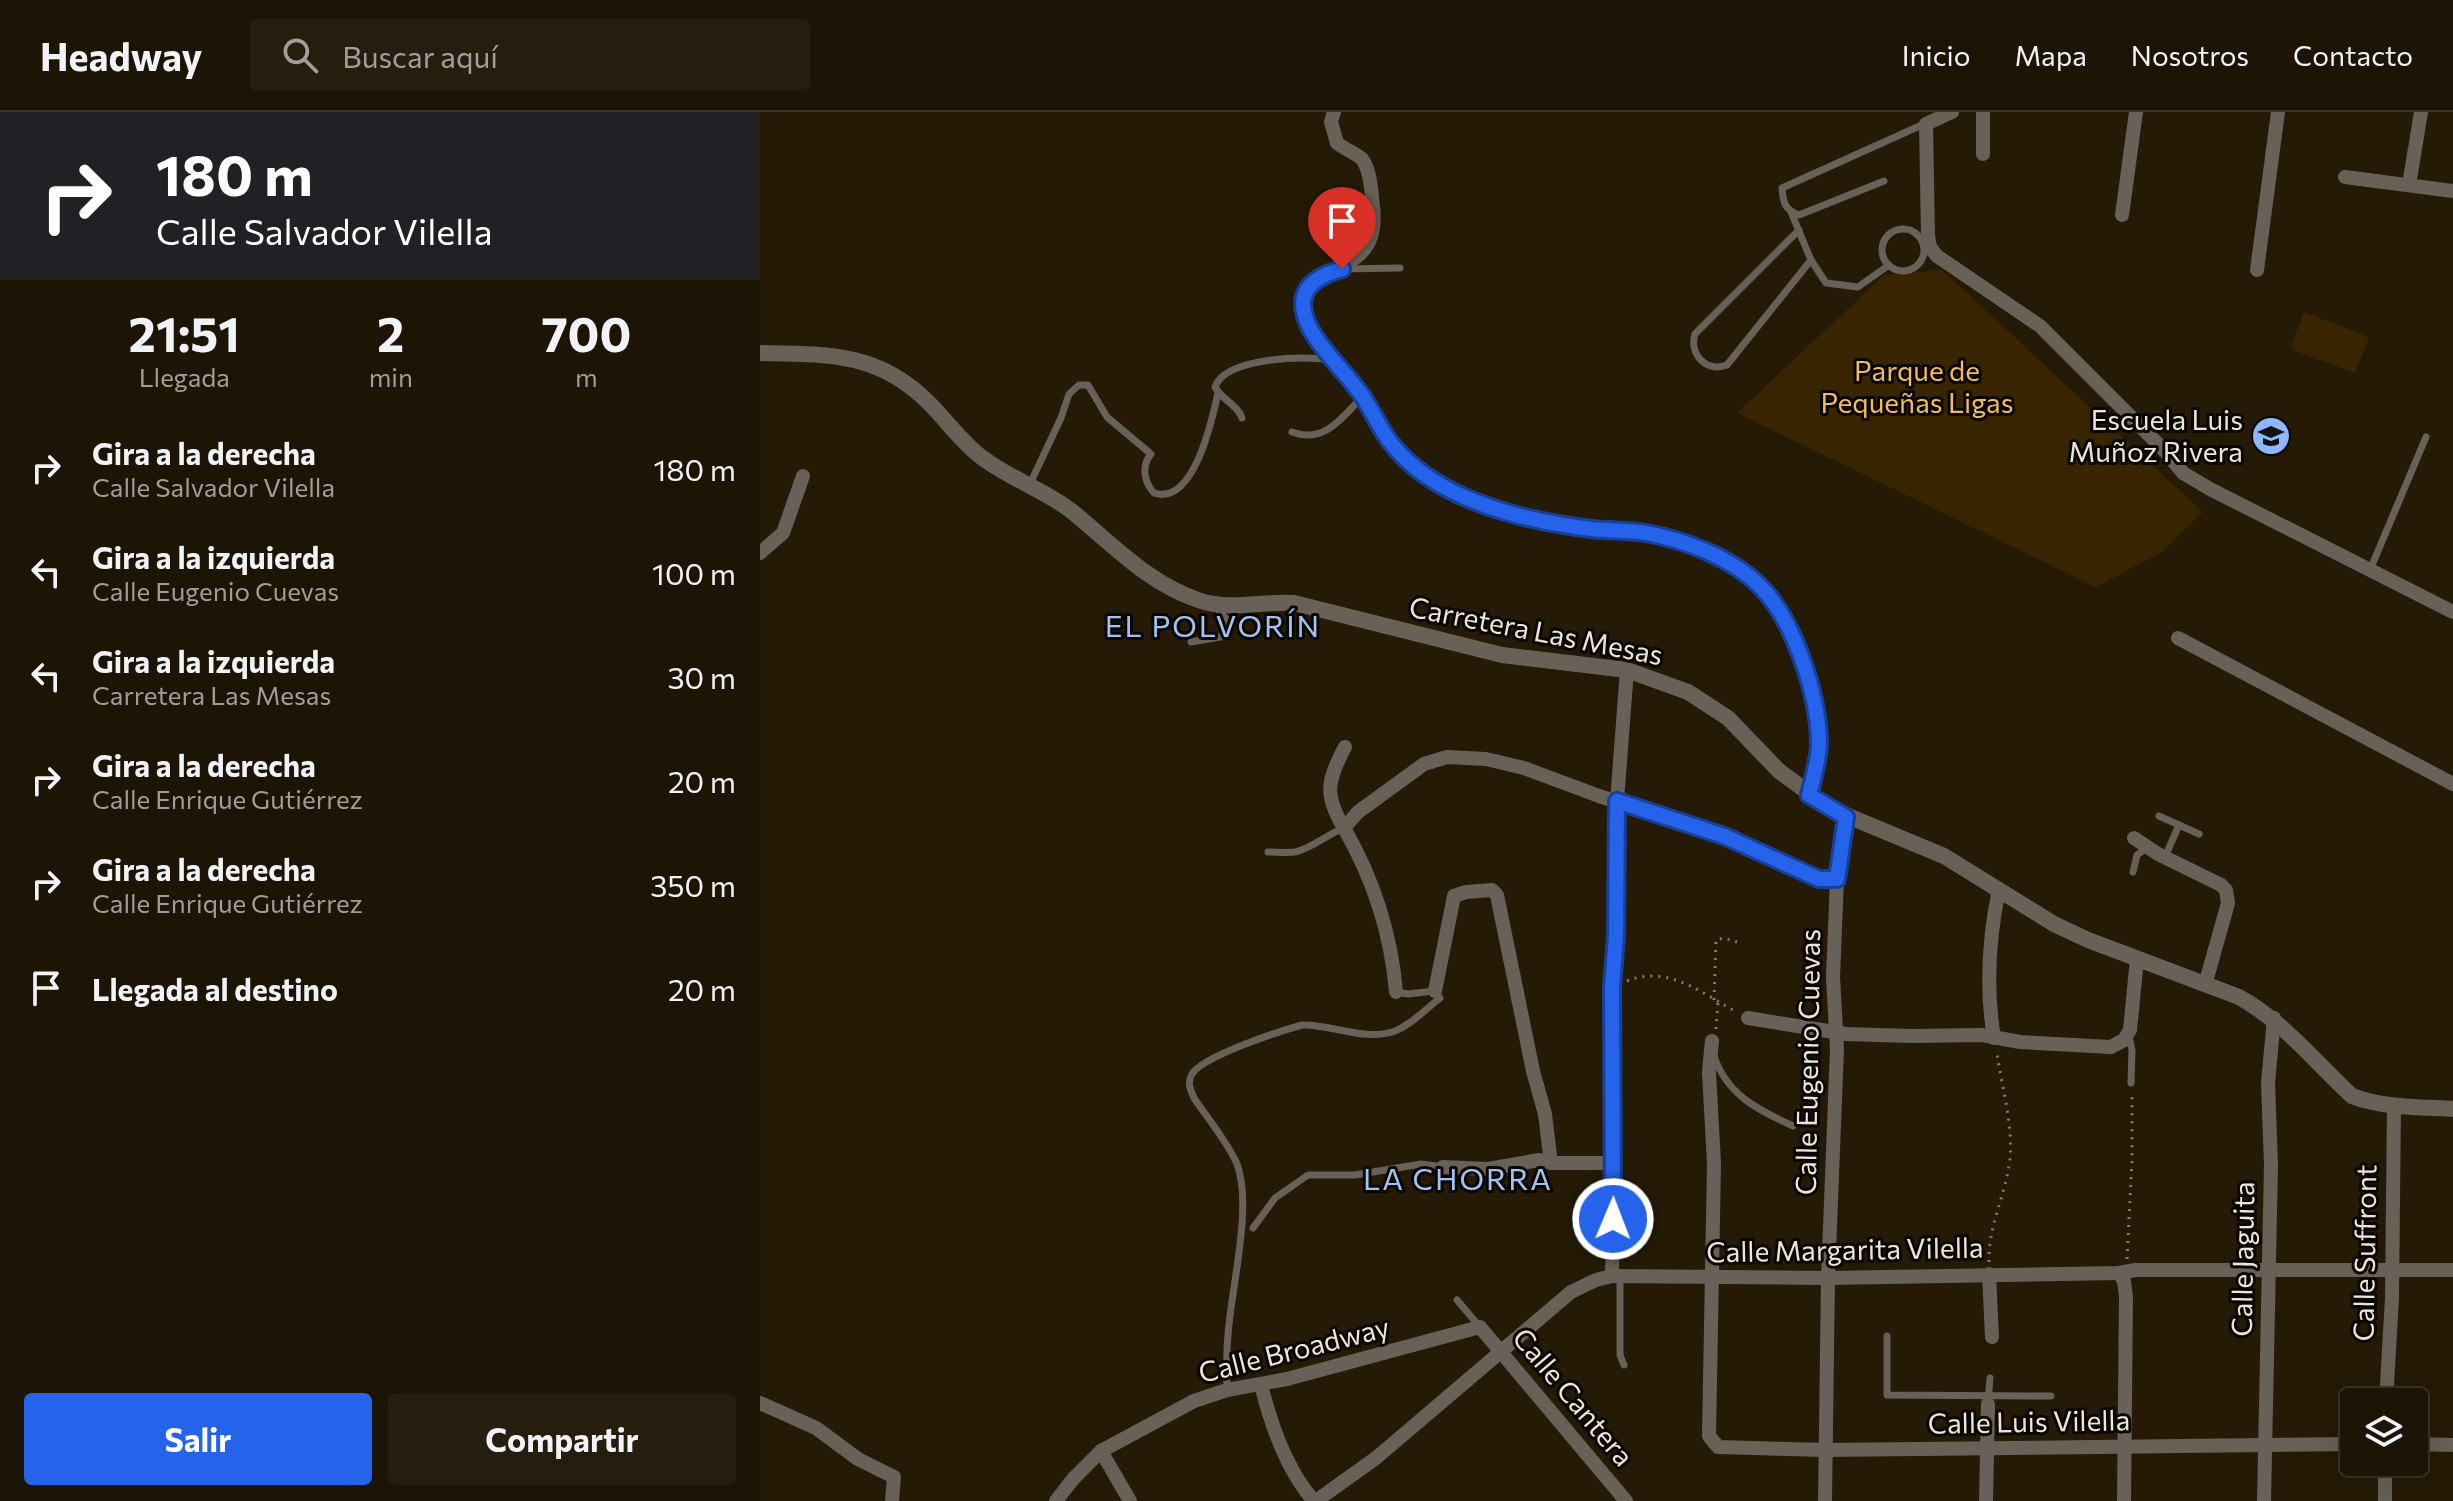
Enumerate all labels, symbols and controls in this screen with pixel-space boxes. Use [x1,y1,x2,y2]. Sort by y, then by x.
search box [250,19,810,91]
text: Headway [40,32,202,79]
icon: search [278,33,322,77]
text: Buscar aquí [342,37,498,74]
text: Inicio [1902,38,1970,72]
text: Mapa [2014,38,2087,72]
text: Nosotros [2131,38,2249,72]
text: Contacto [2293,38,2413,72]
text: 180 m [156,139,313,208]
icon: right [24,144,128,248]
pin [1308,187,1376,269]
icon: arrive [1320,199,1364,243]
text: Calle Salvador Vilella [156,208,492,252]
text: 21:51 [129,303,240,362]
text: 2 [377,303,404,362]
text: 700 [541,303,631,362]
park label: Parque de Pequeñas Ligas [1820,353,2014,419]
text: Llegada [139,361,230,392]
text: min [369,361,413,392]
text: m [575,361,598,392]
place label: Escuela Luis Muñoz Rivera [2068,402,2243,468]
school or university icon: Escuela Luis Muñoz Rivera [2250,415,2292,457]
text: Gira a la derecha [92,434,316,471]
icon: right [24,446,68,490]
text: 180 m [653,450,736,487]
text: Calle Salvador Vilella [92,471,335,502]
text: Gira a la izquierda [92,538,335,575]
icon: left [24,550,68,594]
text: 100 m [652,554,736,591]
text: Calle Eugenio Cuevas [92,575,339,606]
street label: Carretera Las Mesas [1406,589,1666,671]
district label: EL POLVORÍN [1105,606,1321,643]
text: Gira a la izquierda [92,642,335,679]
icon: left [24,654,68,698]
text: 30 m [667,658,736,695]
text: Carretera Las Mesas [92,679,331,710]
text: Gira a la derecha [92,746,316,783]
icon: right [24,758,68,802]
text: 20 m [668,762,736,799]
text: Calle Enrique Gutiérrez [92,783,363,814]
text: Gira a la derecha [92,850,316,887]
icon: right [24,862,68,906]
text: 350 m [650,866,736,903]
text: Calle Enrique Gutiérrez [92,887,363,918]
street label: Calle Eugenio Cuevas [1788,929,1826,1195]
icon: arrive [24,966,68,1010]
text: Llegada al destino [92,970,338,1007]
text: 20 m [668,970,736,1007]
district label: LA CHORRA [1363,1159,1553,1196]
street label: Calle Suffront [2345,1164,2383,1342]
position arrow [1571,1177,1655,1261]
street label: Calle Jaguita [2224,1181,2260,1337]
street label: Calle Margarita Vilella [1706,1230,1984,1268]
street label: Calle Broadway [1195,1309,1393,1389]
street label: Calle Cantera [1506,1320,1641,1472]
map controls [2340,1388,2428,1476]
button: layers [2340,1388,2428,1476]
button: Salir [24,1393,372,1485]
button: Compartir [388,1393,736,1485]
street label: Calle Luis Vilella [1928,1402,2130,1440]

